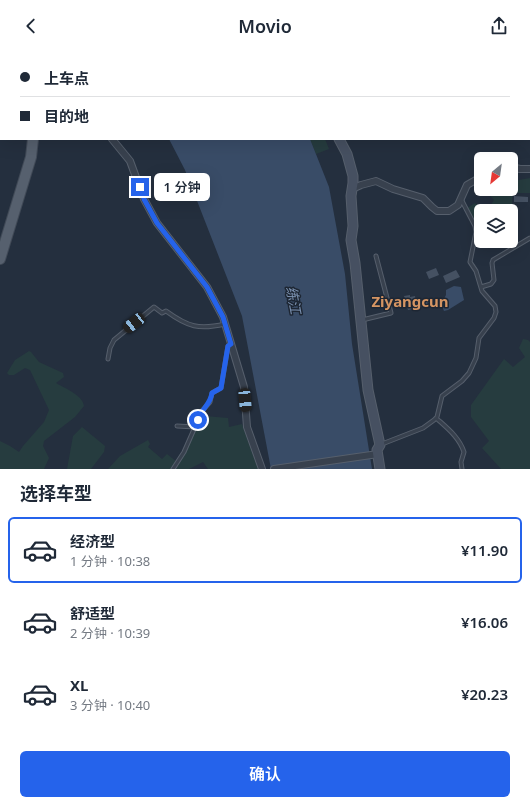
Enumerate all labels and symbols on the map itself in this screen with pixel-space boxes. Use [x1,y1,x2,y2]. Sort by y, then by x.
north arrow [474,152,518,196]
callout: 1 分钟 [154,173,210,201]
route end [131,178,149,196]
water label: 练江 [282,284,306,318]
district label: Ziyangcun [371,291,449,311]
car [121,311,147,335]
car [238,388,252,412]
route start [189,411,207,429]

